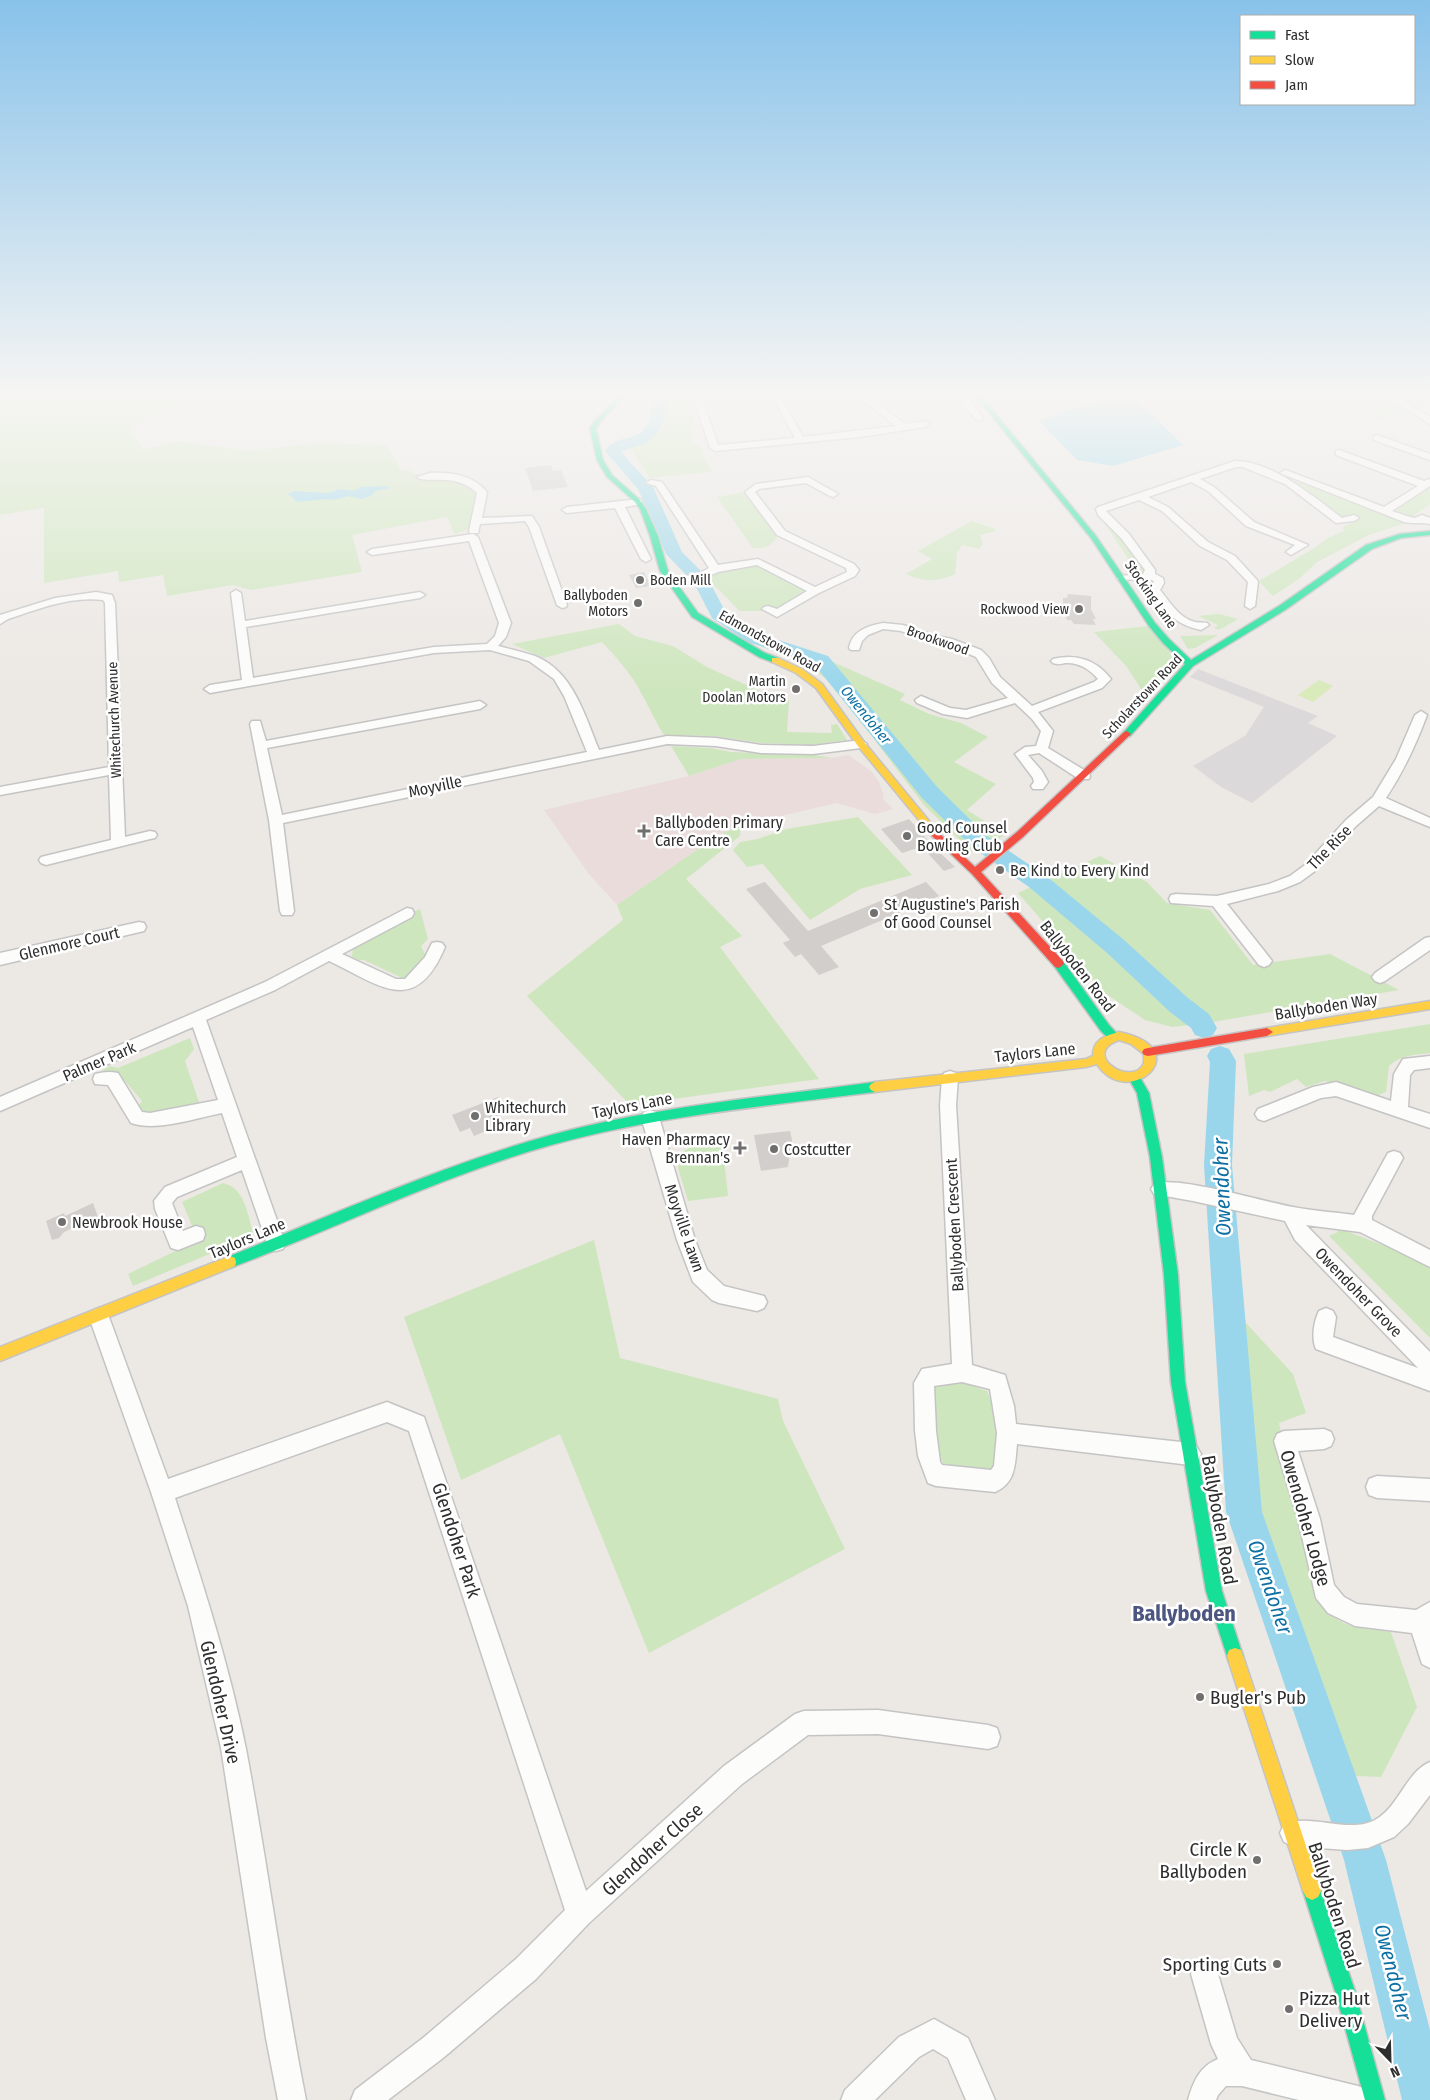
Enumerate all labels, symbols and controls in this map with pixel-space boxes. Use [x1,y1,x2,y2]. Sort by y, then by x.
legend [1240,15,1415,105]
text: Fast [1285,26,1309,44]
text: Slow [1285,51,1314,69]
text: Jam [1285,76,1308,94]
street label: Stocking Lane [1121,557,1180,632]
place label: Boden Mill [650,572,711,589]
marker: Boden Mill [634,574,646,586]
place label: Ballyboden Motors [564,587,628,620]
marker: Ballyboden Motors [632,597,644,609]
place label: Rockwood View [980,601,1069,618]
marker: Rockwood View [1073,603,1085,615]
street label: Edmondstown Road [716,607,823,676]
street label: Brookwood [904,622,971,659]
street label: Scholarstown Road [1099,651,1186,742]
street label: Whitechurch Avenue [104,661,125,779]
place label: Martin Doolan Motors [702,673,786,706]
water label: Owendoher [837,682,896,748]
marker: Martin Doolan Motors [790,683,802,695]
street label: Moyville [407,772,464,801]
place label: Ballyboden Primary Care Centre [655,813,784,850]
place label: Good Counsel Bowling Club [917,818,1007,855]
street label: The Rise [1303,821,1355,874]
marker: Ballyboden Primary Care Centre [637,824,651,838]
marker: Good Counsel Bowling Club [901,830,913,842]
place label: Be Kind to Every Kind [1010,861,1149,880]
marker: Be Kind to Every Kind [994,864,1006,876]
place label: St Augustine's Parish of Good Counsel [884,895,1020,932]
marker: St Augustine's Parish of Good Counsel [868,907,880,919]
street label: Ballyboden Road [1036,917,1119,1016]
street label: Glenmore Court [17,923,122,964]
street label: Ballyboden Way [1273,989,1380,1024]
street label: Palmer Park [60,1037,139,1085]
street label: Taylors Lane [994,1039,1076,1066]
street label: Taylors Lane [591,1088,674,1123]
place label: Whitechurch Library [485,1098,566,1135]
marker: Whitechurch Library [469,1110,481,1122]
place label: Haven Pharmacy Brennan's [622,1130,731,1167]
water label: Owendoher [1207,1137,1237,1236]
place label: Costcutter [784,1140,851,1159]
marker: Haven Pharmacy Brennan's [734,1142,746,1154]
marker: Costcutter [768,1143,780,1155]
street label: Ballyboden Crescent [941,1157,967,1292]
street label: Moyville Lawn [661,1182,708,1275]
place label: Newbrook House [72,1213,183,1232]
street label: Taylors Lane [206,1214,288,1263]
marker: Newbrook House [56,1216,68,1228]
street label: Owendoher Grove [1311,1244,1406,1341]
street label: Owendoher Lodge [1275,1447,1336,1589]
street label: Ballyboden Road [1197,1453,1242,1587]
street label: Glendoher Park [427,1480,486,1601]
water label: Owendoher [1242,1536,1298,1638]
district label: Ballyboden [1132,1600,1236,1627]
street label: Glendoher Drive [195,1638,246,1766]
place label: Bugler's Pub [1210,1686,1306,1709]
marker: Bugler's Pub [1194,1691,1206,1703]
street label: Glendoher Close [597,1798,708,1901]
place label: Circle K Ballyboden [1159,1838,1248,1883]
street label: Ballyboden Road [1303,1839,1366,1971]
marker: Circle K Ballyboden [1251,1854,1263,1866]
water label: Owendoher [1369,1921,1418,2023]
place label: Sporting Cuts [1163,1953,1267,1976]
marker: Sporting Cuts [1271,1958,1283,1970]
place label: Pizza Hut Delivery [1299,1987,1371,2032]
marker: Pizza Hut Delivery [1283,2003,1295,2015]
north arrow [1365,2035,1415,2085]
text: N [1388,2062,1402,2081]

